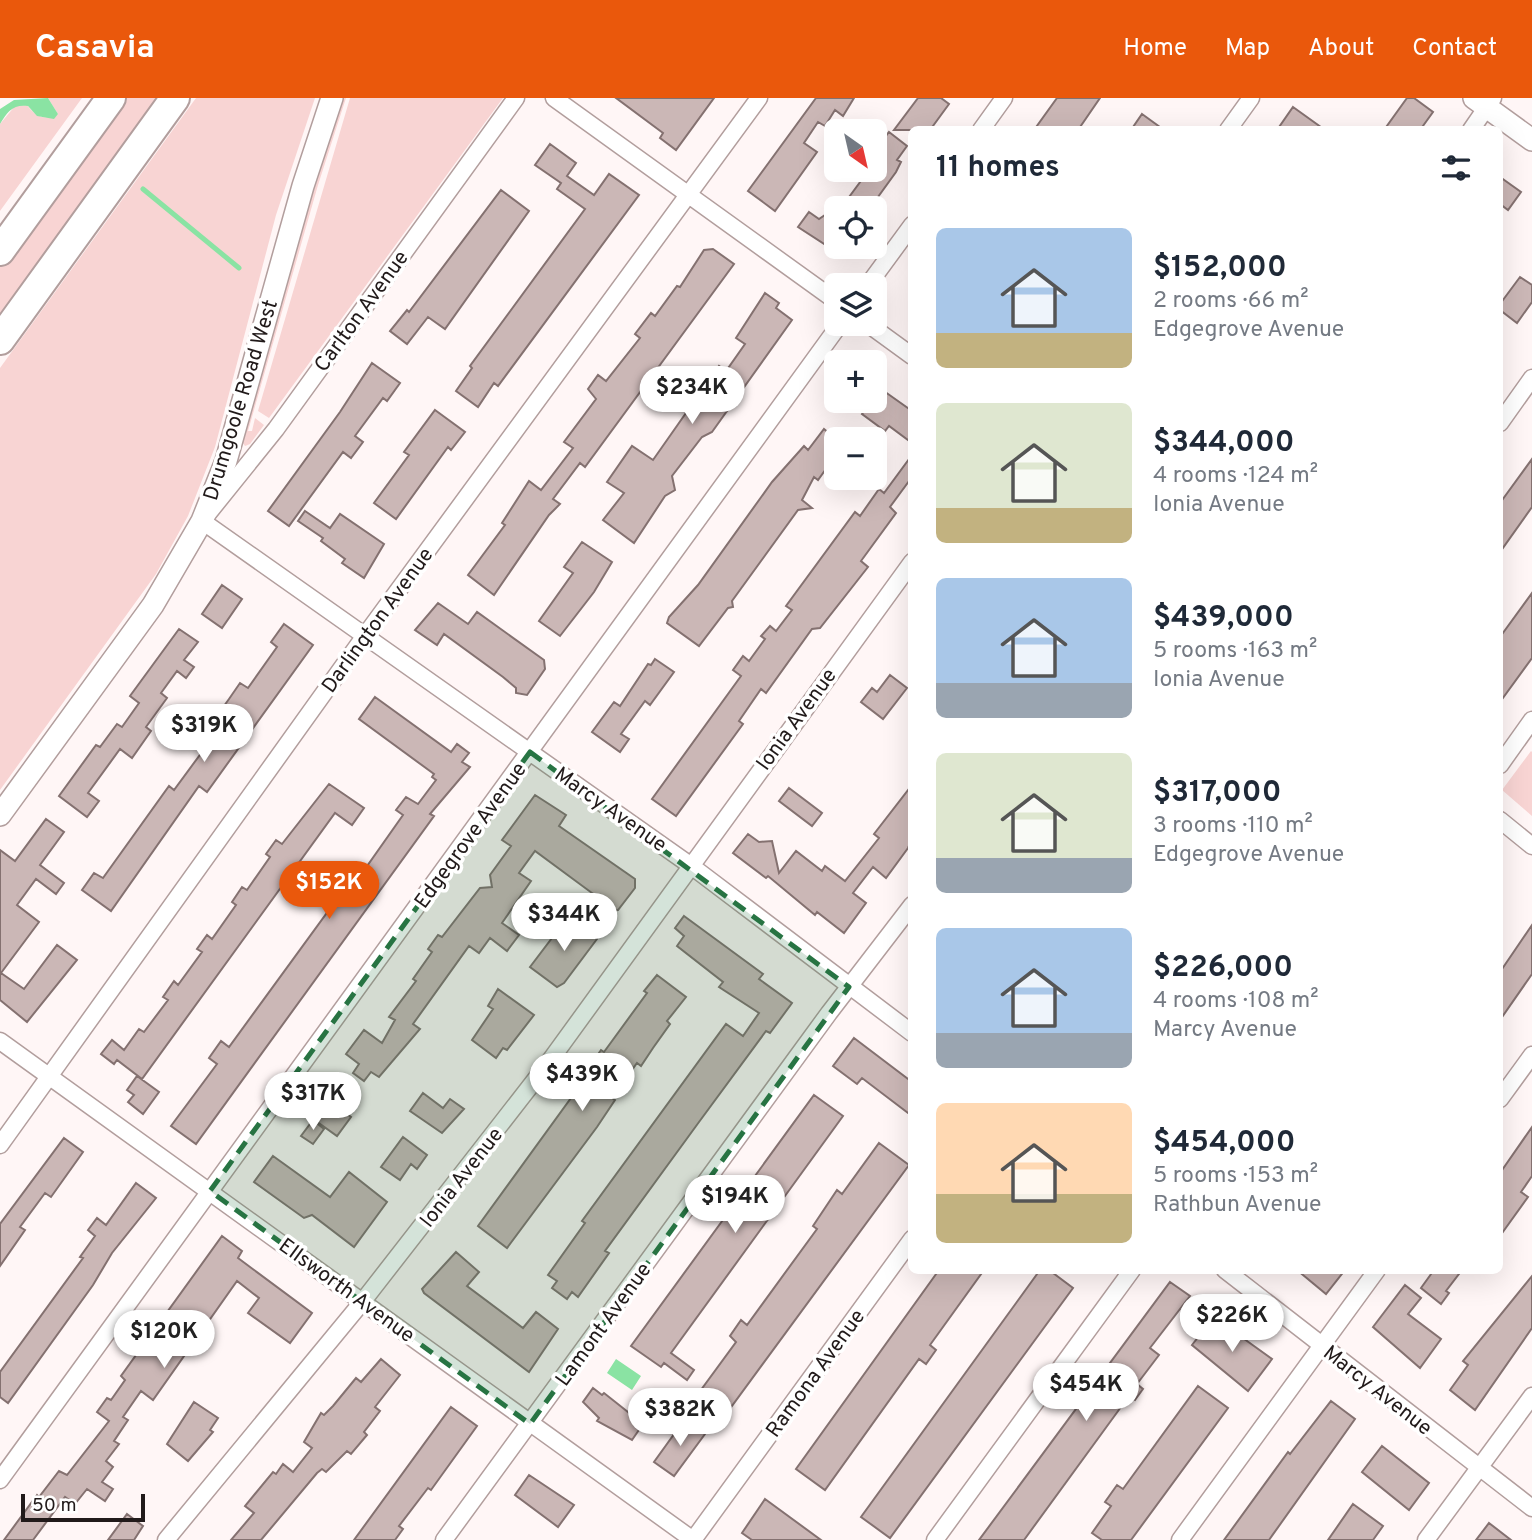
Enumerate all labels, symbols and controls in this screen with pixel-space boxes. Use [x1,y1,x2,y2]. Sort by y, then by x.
text: Casavia [35,28,155,70]
text: Home [1123,34,1187,64]
text: Map [1225,34,1270,64]
text: About [1308,34,1374,64]
text: Contact [1412,34,1497,64]
north arrow [824,119,887,182]
map controls [824,119,887,490]
icon: filters [1437,149,1475,187]
text: 11 homes [936,150,1060,187]
button: locate [824,196,887,259]
street label: Carlton Avenue [309,246,415,378]
text: $152,000 [1153,250,1287,287]
icon: home [992,256,1076,340]
button: layers [824,273,887,336]
text: 2 rooms · 66 m² [1153,287,1309,316]
street label: Drumgoole Road West [198,297,285,504]
text: Edgegrove Avenue [1153,316,1344,345]
button: + [824,350,887,413]
pin: $234K [643,366,741,426]
text: $234K [656,374,728,403]
text: $344,000 [1153,425,1294,462]
button: − [824,427,887,490]
icon: home [992,431,1076,515]
text: 4 rooms · 124 m² [1153,462,1318,491]
text: Ionia Avenue [1153,491,1285,520]
street label: Darlington Avenue [316,543,440,699]
text: $439,000 [1153,600,1294,637]
icon: home [992,606,1076,690]
text: 5 rooms · 163 m² [1153,637,1317,666]
street label: Ionia Avenue [751,663,843,776]
text: Ionia Avenue [1153,666,1285,695]
pin: $319K [155,704,253,764]
text: $319K [170,712,238,741]
street label: Edgegrove Avenue [409,757,533,914]
street label: Marcy Avenue [549,762,672,859]
text: $317,000 [1153,775,1281,812]
icon: home [992,781,1076,865]
text: 3 rooms · 110 m² [1153,812,1313,841]
text: Edgegrove Avenue [1153,841,1344,870]
pin: $152K [280,862,378,921]
text: $152K [295,869,363,898]
pin: $344K [515,894,613,953]
text: $344K [527,901,601,930]
text: $226,000 [1153,950,1293,987]
icon: home [992,956,1076,1040]
text: 4 rooms · 108 m² [1153,987,1319,1016]
text: Marcy Avenue [1153,1016,1297,1045]
pin: $439K [533,1054,631,1113]
text: $439K [546,1061,618,1090]
pin: $317K [264,1072,362,1132]
text: $317K [280,1080,346,1109]
street label: Ionia Avenue [415,1122,510,1234]
text: $454,000 [1153,1125,1295,1162]
icon: home [992,1131,1076,1215]
text: 5 rooms · 153 m² [1153,1162,1318,1191]
pin: $194K [686,1176,784,1235]
text: $194K [701,1183,769,1212]
text: Rathbun Avenue [1153,1191,1321,1220]
street label: Ellsworth Avenue [273,1233,419,1350]
street label: Lamont Avenue [550,1258,658,1392]
pin: $226K [1183,1294,1281,1354]
text: $226K [1196,1302,1268,1331]
street label: Ramona Avenue [761,1304,872,1443]
pin: $120K [115,1310,213,1370]
text: $120K [130,1318,198,1347]
street label: Marcy Avenue [1317,1340,1437,1442]
pin: $454K [1037,1364,1135,1423]
text: $454K [1049,1371,1123,1400]
pin: $382K [631,1388,729,1448]
text: $382K [644,1396,716,1425]
scale bar [21,1491,145,1523]
text: 50 m [32,1494,77,1518]

